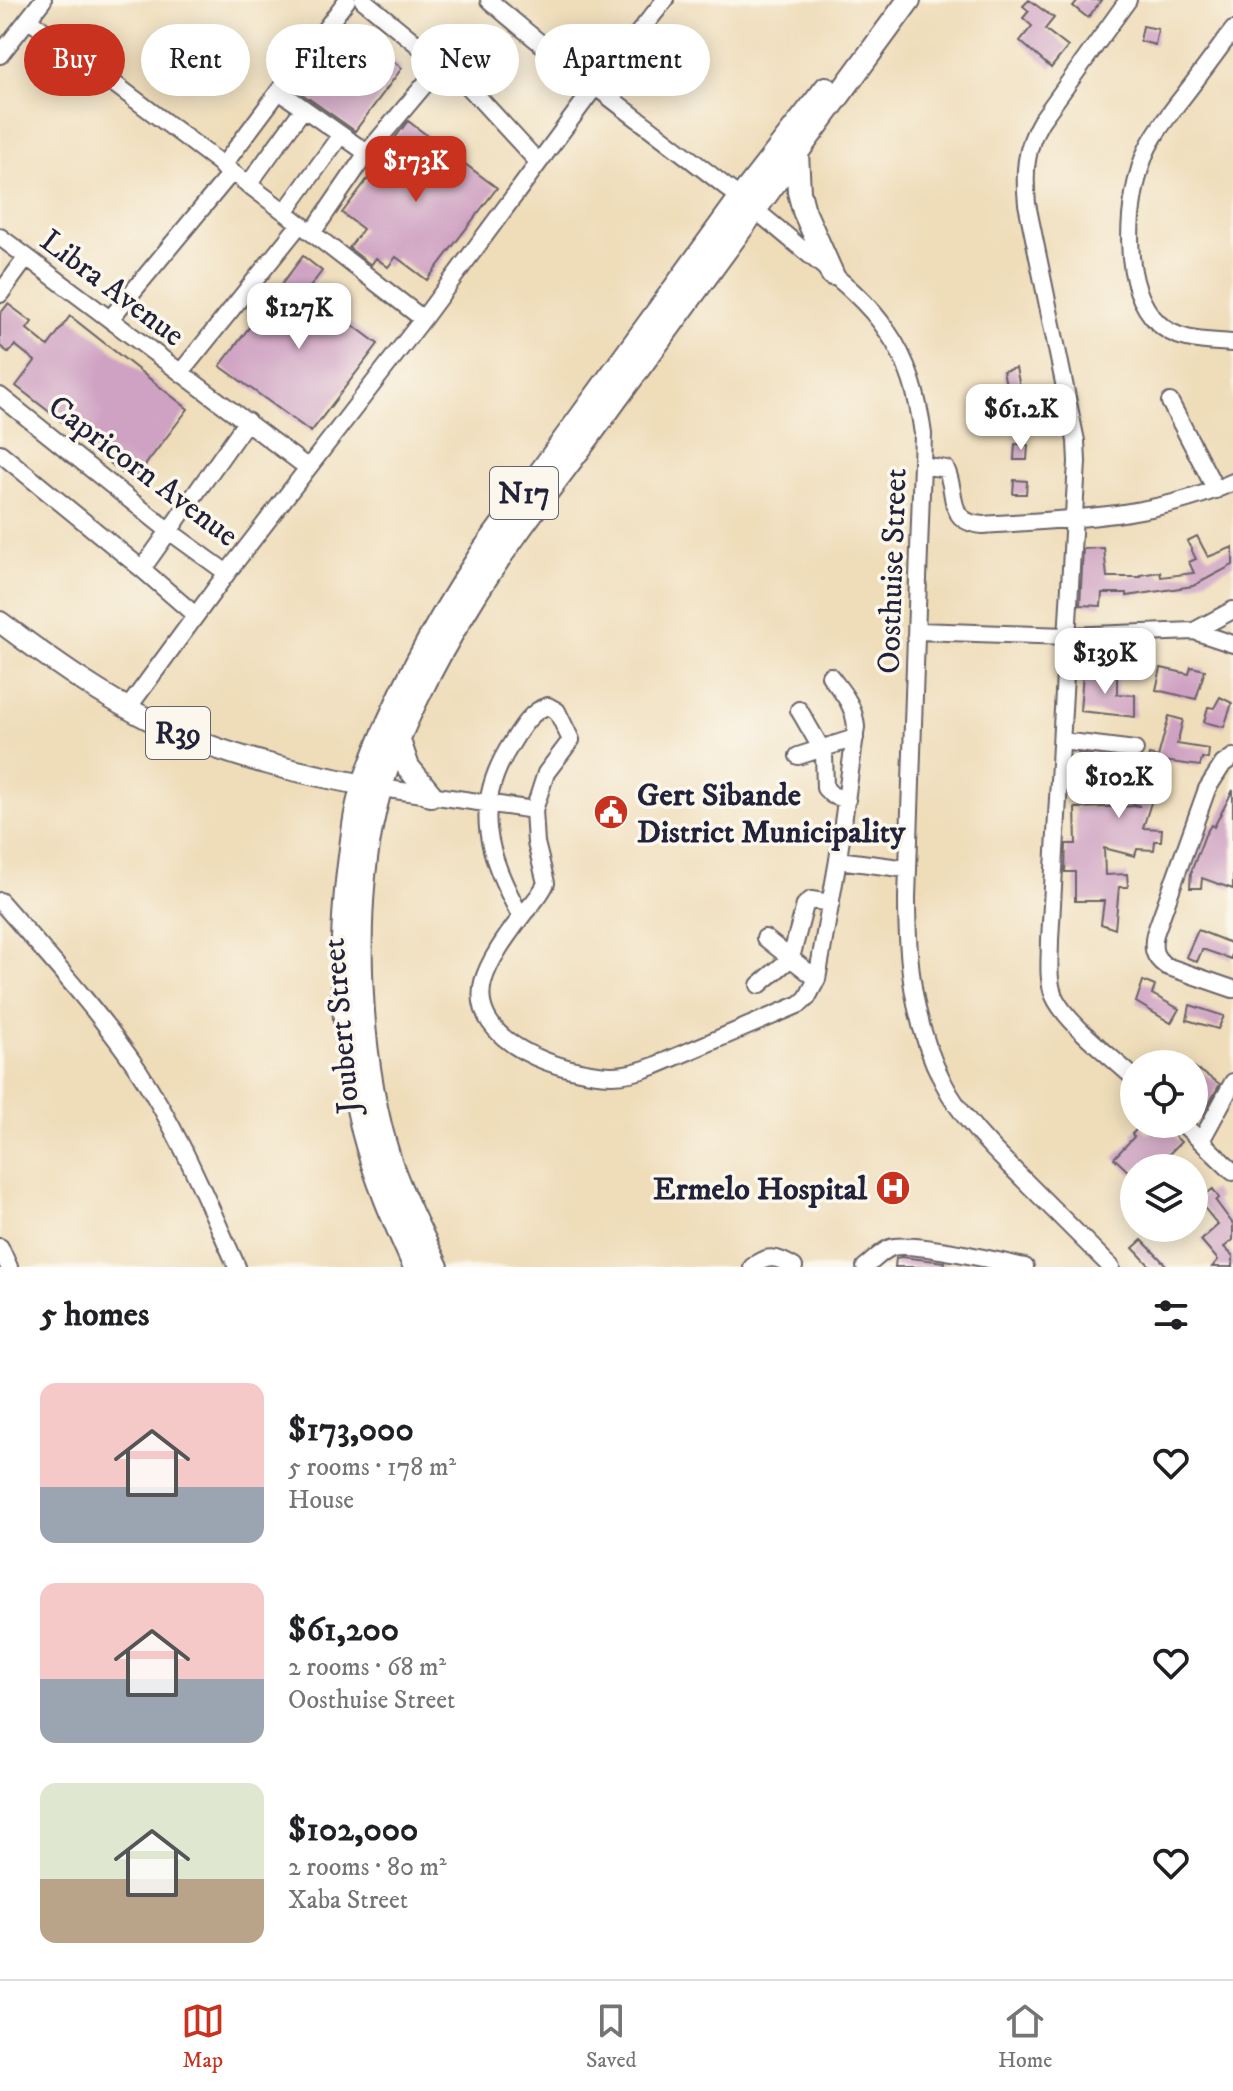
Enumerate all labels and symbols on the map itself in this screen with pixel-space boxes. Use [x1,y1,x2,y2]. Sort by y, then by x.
pin: $173K [360,136,472,204]
street label: Libra Avenue [32,221,192,356]
pin: $127K [243,283,355,351]
pin: $61.2K [956,384,1086,452]
street label: Capricorn Avenue [40,387,246,556]
road number: N17 [490,467,558,519]
street label: Oosthuise Street [869,467,917,675]
pin: $139K [1049,628,1161,696]
road number: R39 [146,707,210,759]
pin: $102K [1063,752,1175,820]
place label: Gert Sibande District Municipality [637,776,906,853]
public building icon: Gert Sibande District Municipality [592,793,630,831]
street label: Joubert Street [314,936,370,1118]
hospital icon: Ermelo Hospital [874,1169,912,1207]
place label: Ermelo Hospital [653,1170,867,1210]

